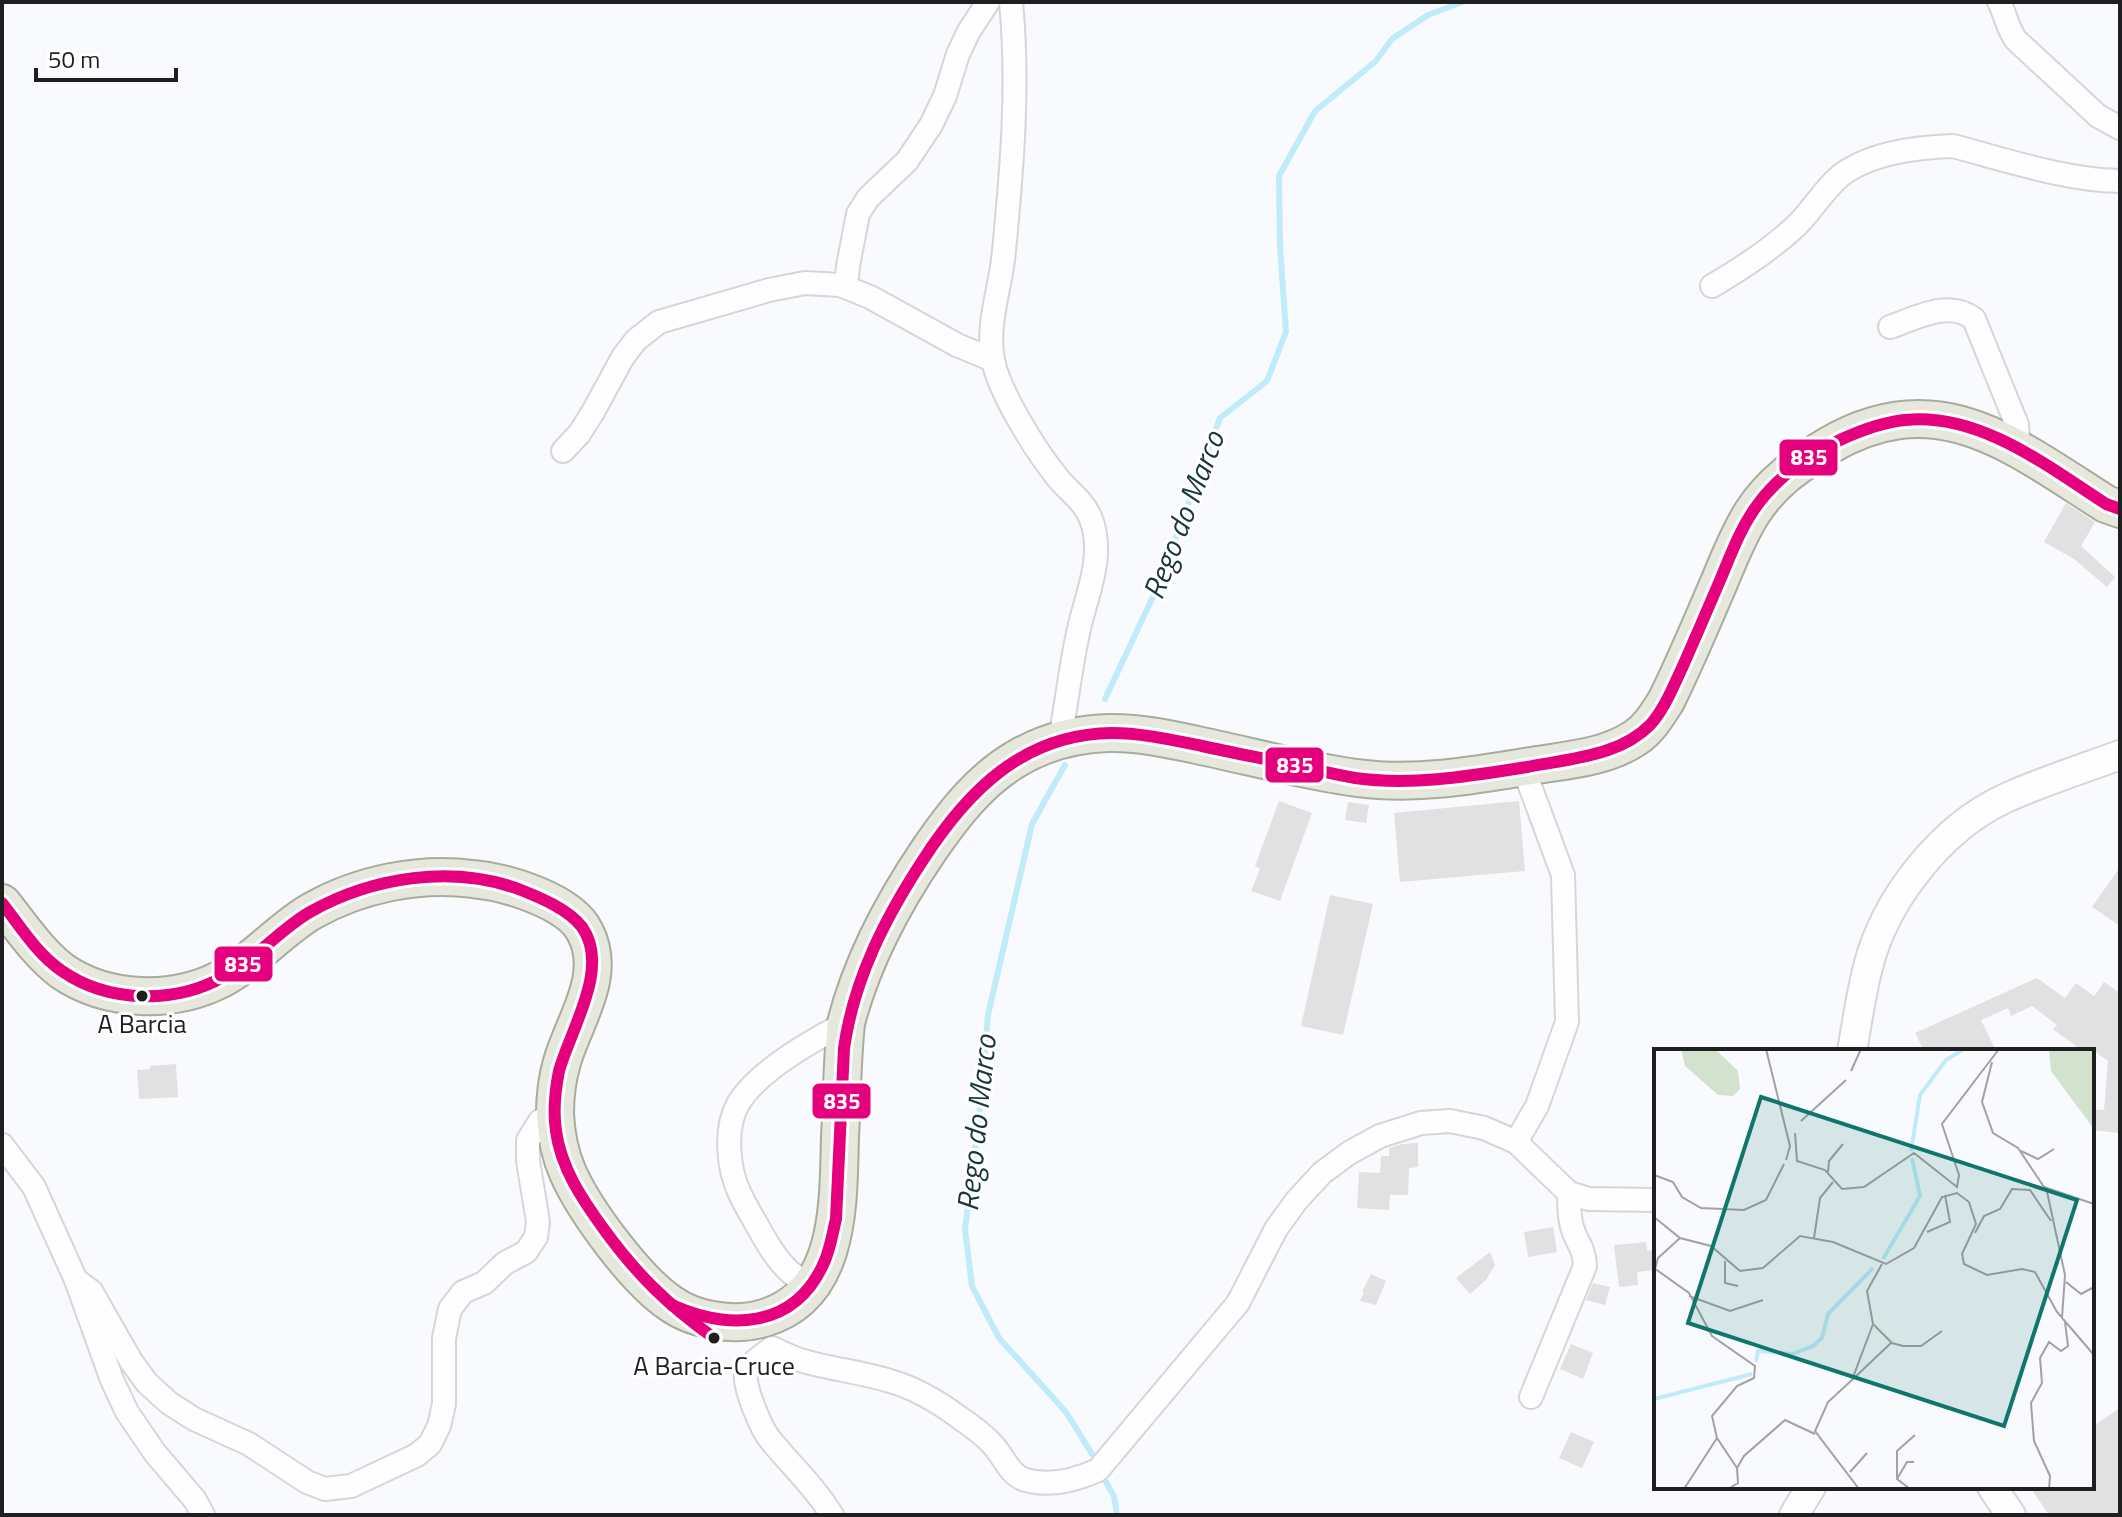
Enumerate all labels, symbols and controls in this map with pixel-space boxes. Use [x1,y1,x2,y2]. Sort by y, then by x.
scale bar [36,32,176,82]
text: 50 m [48,41,100,77]
water label: Rego do Marco [1130,423,1237,606]
line badge: 835 [1778,438,1839,477]
text: 835 [1791,440,1827,474]
line badge: 835 [1264,746,1325,784]
text: 835 [1277,748,1313,782]
line badge: 835 [213,945,274,983]
text: 835 [225,947,261,981]
marker: A Barcia [134,988,150,1004]
place label: A Barcia [97,1004,187,1043]
water label: Rego do Marco [944,1032,1008,1213]
inset map [1654,1049,2094,1489]
line badge: 835 [811,1082,872,1120]
text: 835 [824,1084,860,1118]
marker: A Barcia-Cruce [706,1330,722,1346]
place label: A Barcia-Cruce [633,1346,795,1385]

